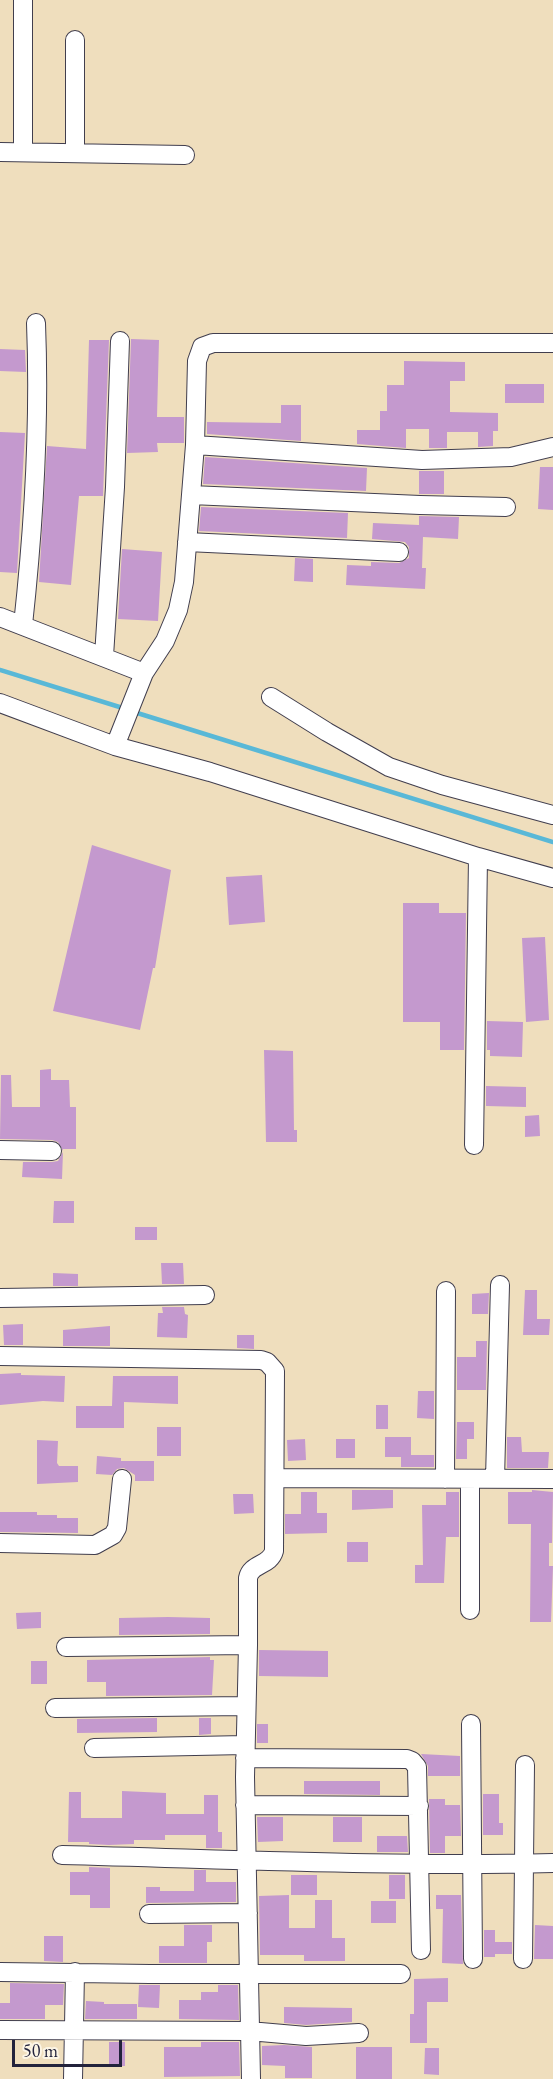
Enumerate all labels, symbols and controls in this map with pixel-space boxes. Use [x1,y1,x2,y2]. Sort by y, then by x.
scale bar [15,2028,124,2066]
text: 50 m [23,2039,58,2062]

